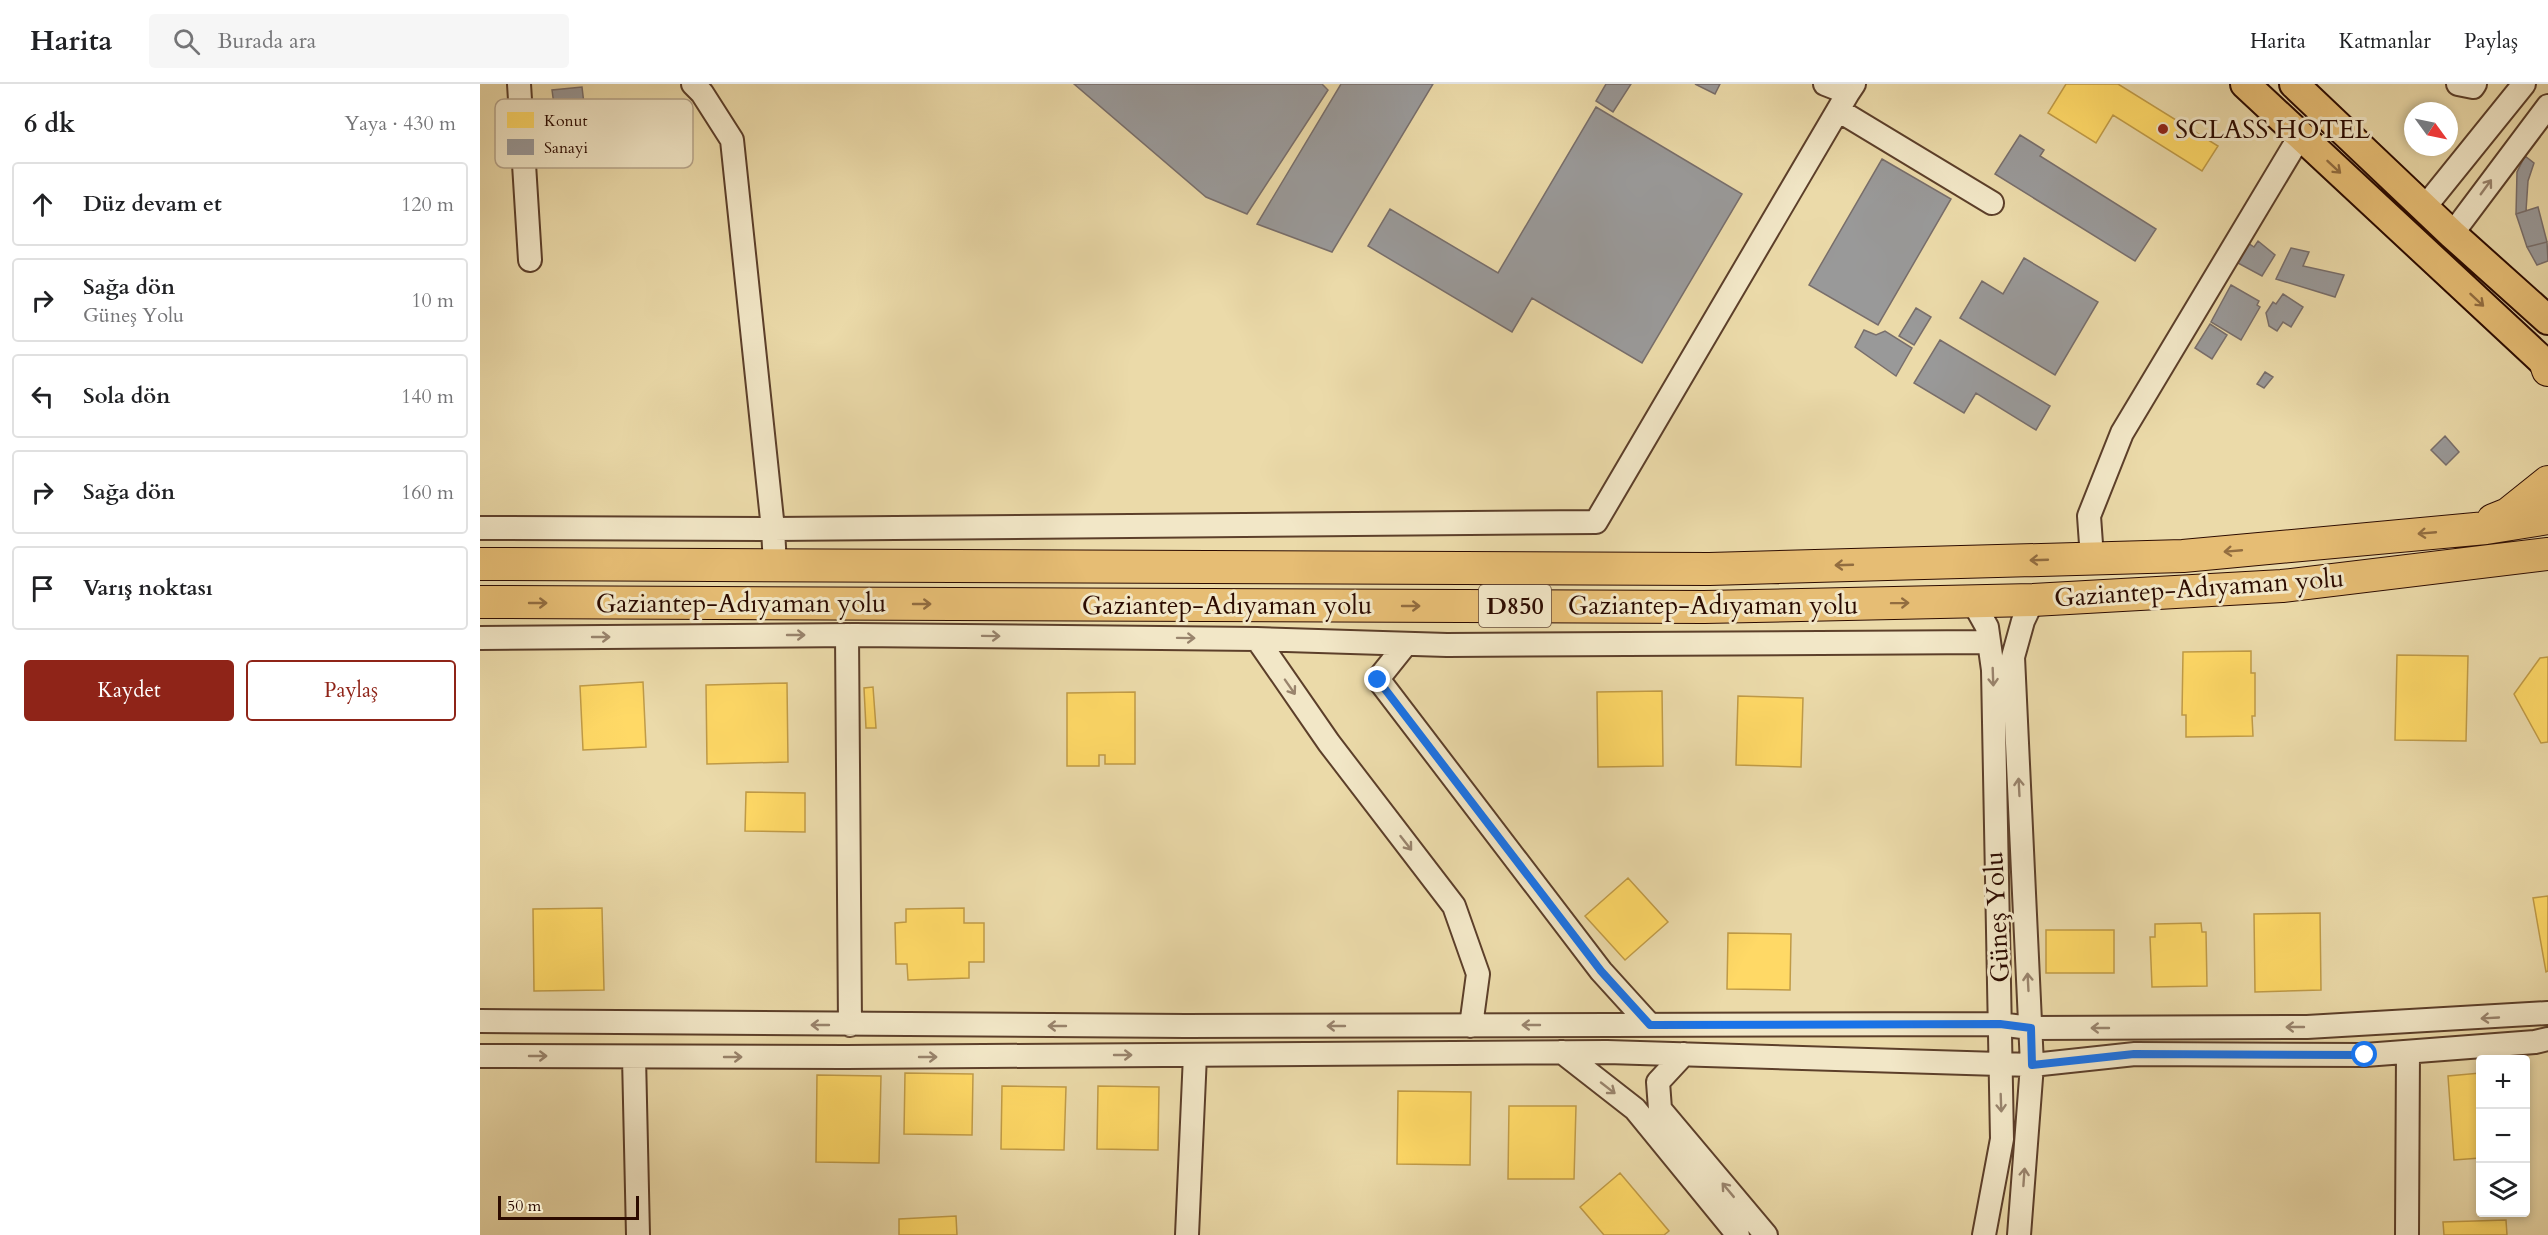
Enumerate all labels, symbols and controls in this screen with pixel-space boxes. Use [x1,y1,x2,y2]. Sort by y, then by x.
search box [149,14,569,68]
text: Harita [30,22,113,60]
icon: search [170,25,203,58]
text: Burada ara [218,26,316,56]
text: Harita [2250,27,2306,56]
text: Katmanlar [2339,27,2431,56]
text: Paylaş [2464,27,2518,56]
legend [495,99,693,168]
north arrow [2404,102,2458,156]
text: 6 dk [24,106,75,141]
text: Yaya · 430 m [344,110,456,137]
text: Konut [544,110,587,132]
place label: SCLASS HOTEL [2175,112,2370,147]
marker: SCLASS HOTEL [2156,122,2170,136]
text: Sanayi [544,137,588,159]
one-way arrow [2326,160,2341,174]
one-way arrow [2480,179,2493,195]
icon: ahead [26,188,59,221]
text: Düz devam et [83,189,222,219]
text: 120 m [401,191,454,218]
text: Sağa dön [83,272,175,302]
icon: right [26,284,59,317]
text: 10 m [411,287,454,314]
one-way arrow [2469,293,2484,307]
text: Güneş Yolu [83,302,184,329]
icon: left [26,380,59,413]
text: Sola dön [83,381,170,411]
text: 140 m [401,383,454,410]
icon: right [26,476,59,509]
text: Sağa dön [83,477,175,507]
text: 160 m [401,479,454,506]
one-way arrow [2418,528,2438,539]
one-way arrow [2224,546,2244,557]
one-way arrow [2029,554,2049,565]
one-way arrow [1834,559,1854,571]
street label: Gaziantep-Adıyaman yolu [2053,560,2345,616]
icon: arrive [26,572,59,605]
text: Varış noktası [83,573,213,603]
road number: D850 [1479,585,1551,627]
street label: Gaziantep-Adıyaman yolu [596,586,886,621]
street label: Gaziantep-Adıyaman yolu [1082,588,1372,623]
street label: Gaziantep-Adıyaman yolu [1568,588,1858,623]
one-way arrow [528,597,548,609]
one-way arrow [1890,597,1910,609]
one-way arrow [912,598,932,610]
one-way arrow [1401,600,1421,612]
one-way arrow [786,629,806,641]
one-way arrow [981,630,1001,642]
one-way arrow [591,631,611,643]
one-way arrow [1176,632,1196,644]
button: Kaydet [24,660,234,721]
button: Paylaş [246,660,456,721]
route end [1364,666,1390,692]
one-way arrow [1987,667,1998,687]
one-way arrow [1284,678,1296,695]
one-way arrow [2014,778,2025,798]
one-way arrow [1400,835,1413,851]
street label: Güneş Yolu [1976,850,2018,984]
one-way arrow [2023,973,2034,993]
one-way arrow [2480,1012,2500,1023]
one-way arrow [811,1019,831,1030]
one-way arrow [1522,1019,1542,1031]
one-way arrow [1048,1020,1068,1032]
one-way arrow [1327,1020,1347,1032]
one-way arrow [2286,1021,2306,1033]
one-way arrow [2091,1022,2111,1034]
route start [2351,1041,2377,1067]
one-way arrow [1113,1049,1133,1061]
one-way arrow [528,1051,548,1062]
one-way arrow [723,1051,743,1063]
one-way arrow [918,1051,938,1062]
map controls [2476,1055,2530,1217]
button: + [2476,1055,2530,1109]
one-way arrow [1600,1081,1616,1094]
one-way arrow [1996,1093,2007,1113]
button: − [2476,1109,2530,1163]
button: layers [2476,1163,2530,1217]
one-way arrow [2019,1167,2030,1187]
one-way arrow [1721,1183,1735,1198]
scale bar [498,1193,639,1220]
text: 50 m [507,1195,541,1217]

